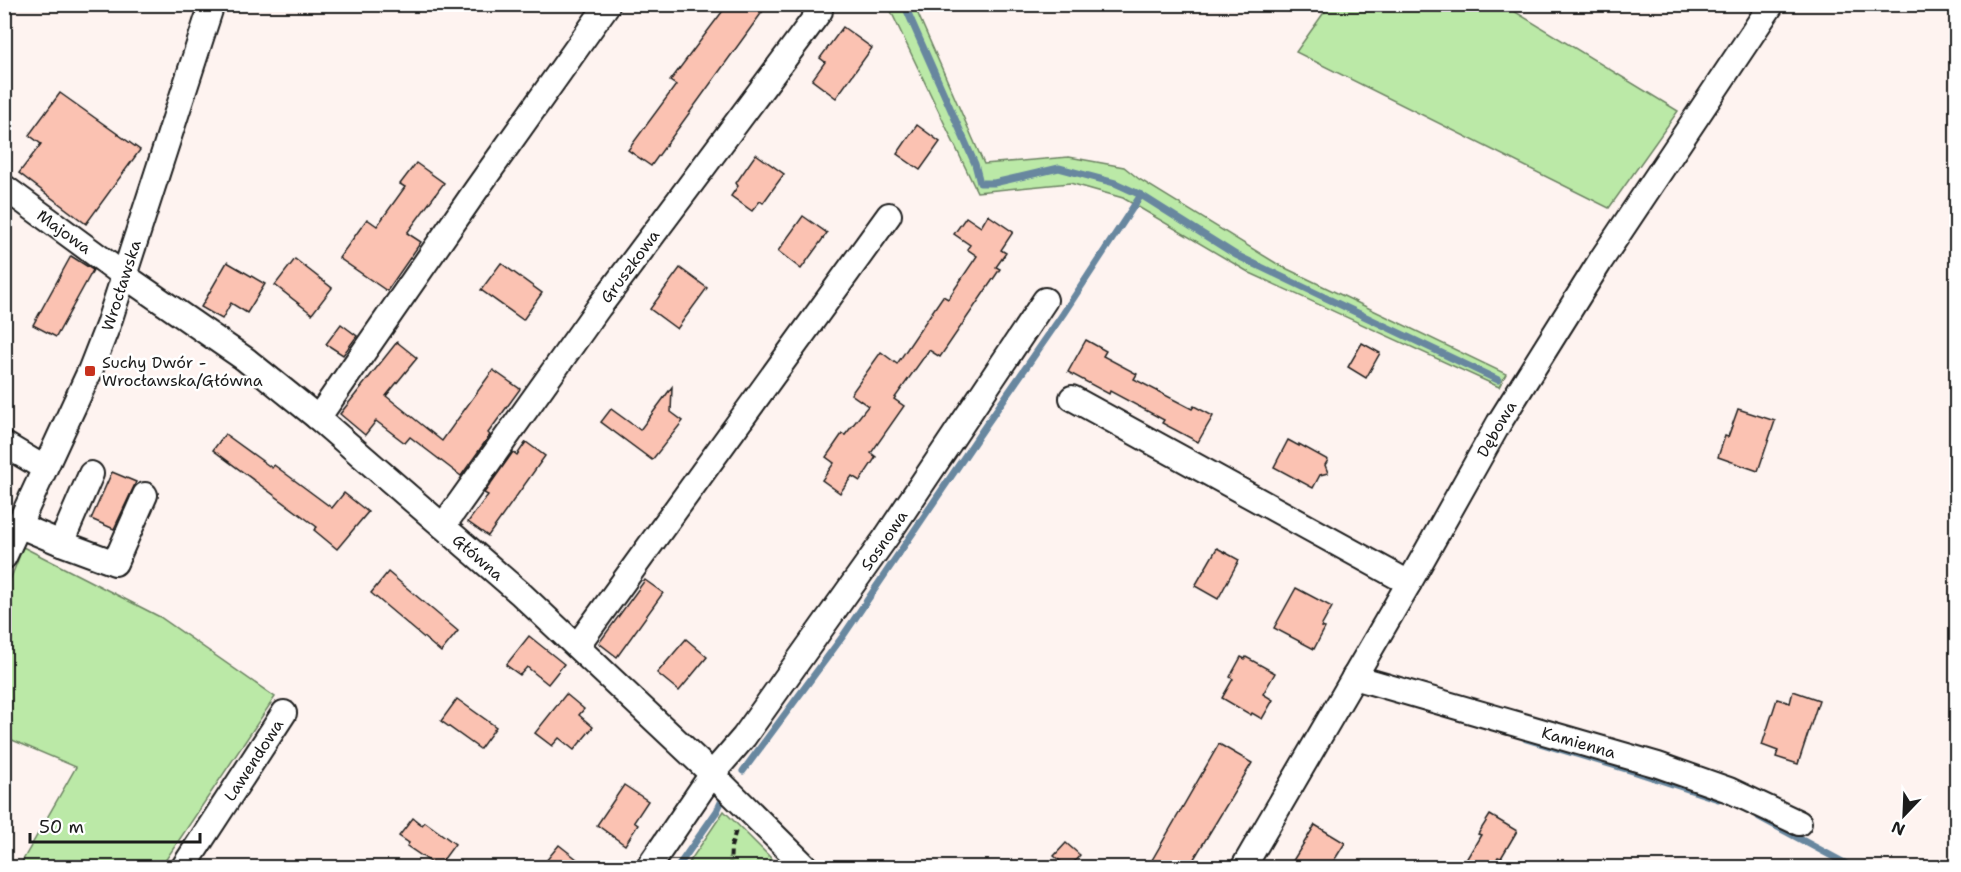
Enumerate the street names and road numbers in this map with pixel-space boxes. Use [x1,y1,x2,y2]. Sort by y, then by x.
street label: Majowa [33,205,96,259]
street label: Gruszkowa [596,225,664,307]
street label: Wrocławska [97,237,146,334]
street label: Dębowa [1472,397,1521,461]
street label: Sosnowa [856,506,912,575]
street label: Główna [448,529,508,585]
street label: Lawendowa [219,715,288,805]
street label: Kamienna [1539,722,1618,763]

